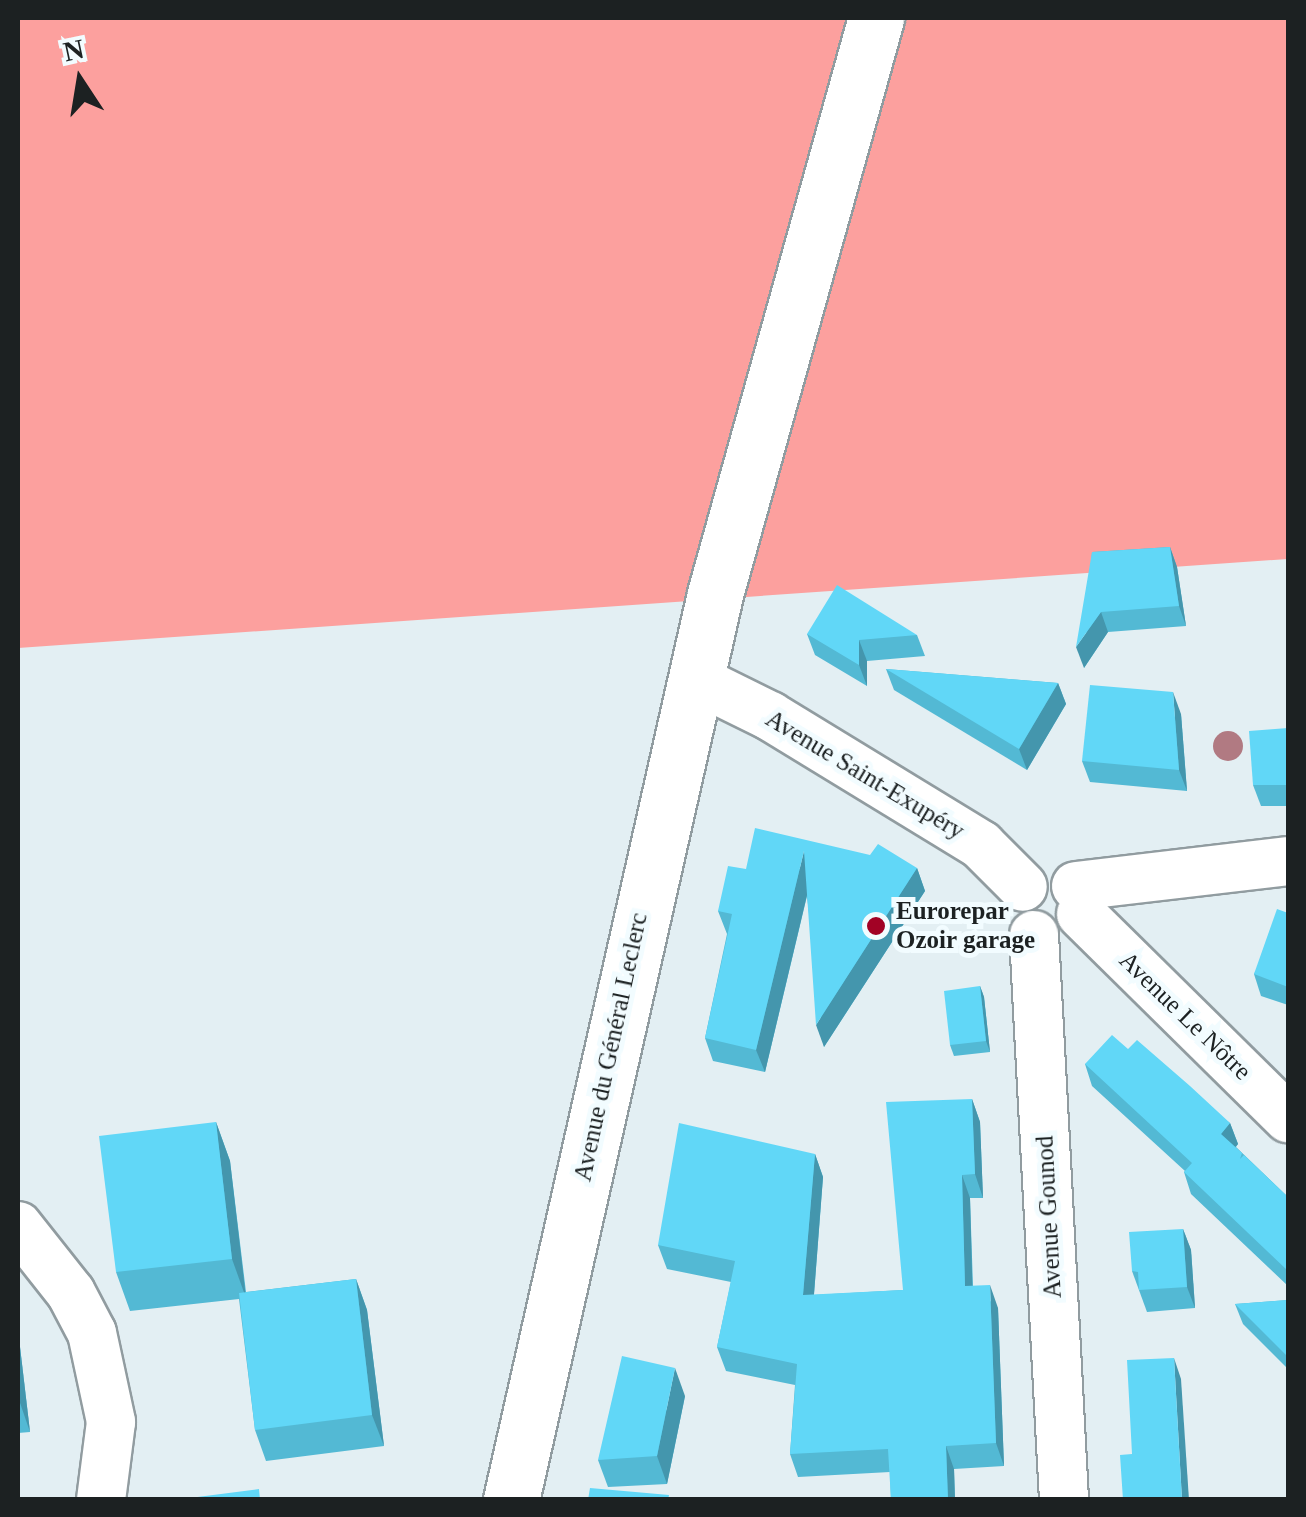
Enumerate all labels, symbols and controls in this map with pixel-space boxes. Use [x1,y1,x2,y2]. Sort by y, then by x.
north arrow [30,30,130,130]
text: N [61,33,87,67]
street label: Avenue Saint-Exupéry [760,704,970,846]
place label: Eurorepar Ozoir garage [896,897,1036,956]
street label: Avenue du Général Leclerc [568,910,654,1184]
marker: Eurorepar Ozoir garage [865,915,887,937]
street label: Avenue Le Nôtre [1113,946,1257,1086]
street label: Avenue Gounod [1030,1135,1068,1299]

